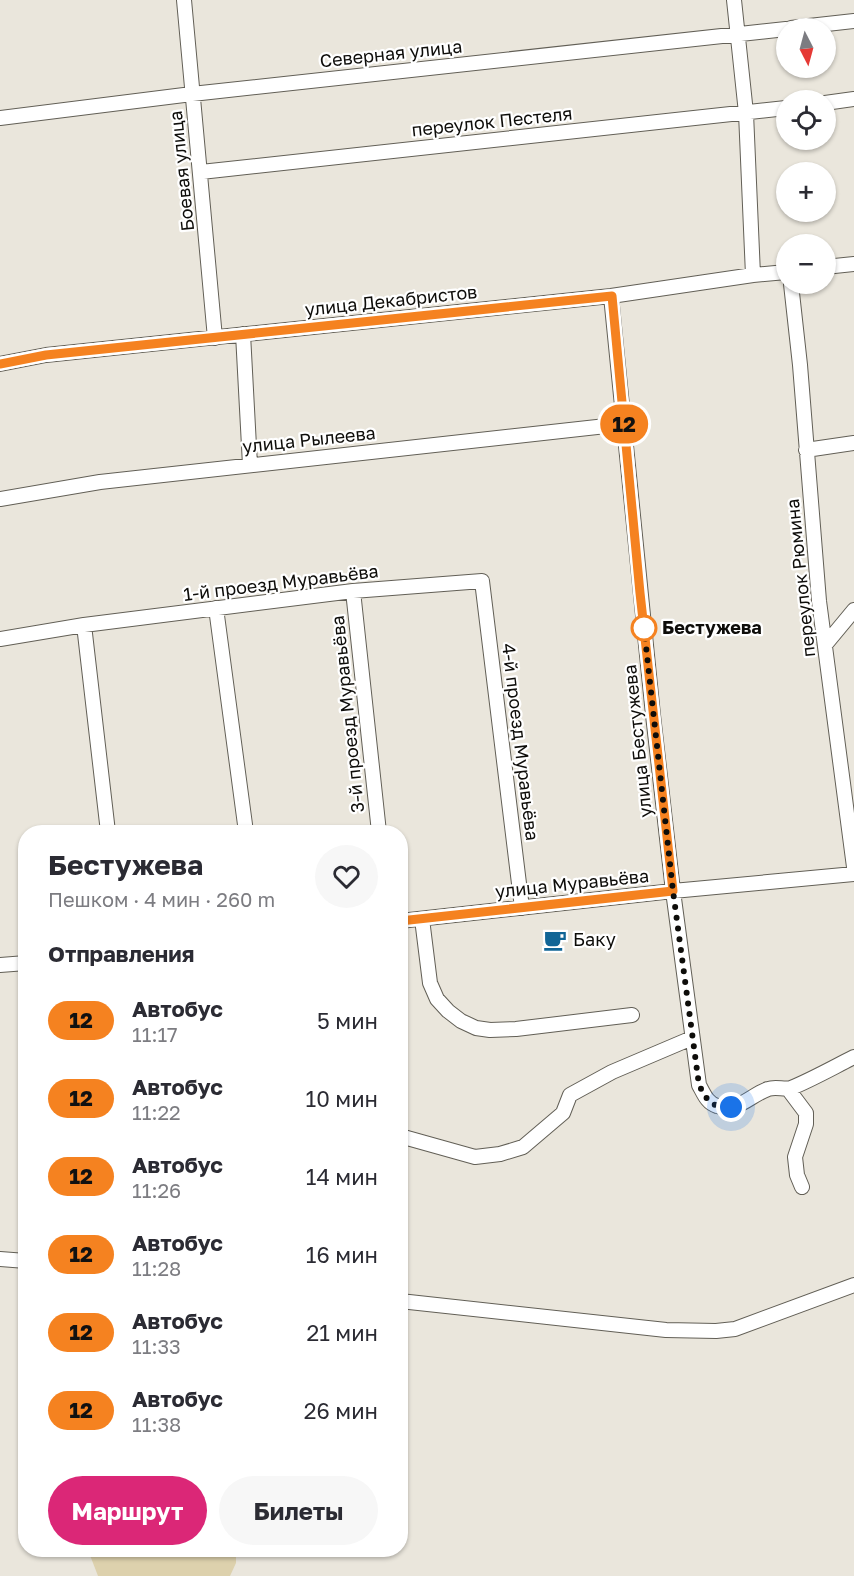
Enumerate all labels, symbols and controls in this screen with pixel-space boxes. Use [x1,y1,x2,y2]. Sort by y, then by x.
north arrow [776,18,836,78]
map controls [776,18,836,294]
street label: Северная улица [319,35,463,71]
button: locate [776,90,836,150]
street label: переулок Пестеля [410,102,573,140]
street label: Боевая улица [164,110,198,232]
button: + [776,162,836,222]
button: − [776,234,836,294]
street label: улица Декабристов [304,280,478,320]
line badge: 12 [597,404,651,444]
text: 12 [612,411,636,437]
street label: улица Рылеева [241,421,377,457]
street label: переулок Рюмина [781,498,819,658]
street label: 1-й проезд Муравьёва [182,559,380,605]
street label: 3-й проезд Муравьёва [326,614,368,814]
marker: Бестужева [631,615,657,641]
place label: Бестужева [662,616,762,638]
street label: 4-й проезд Муравьёва [498,642,544,842]
street label: улица Бестужева [618,664,656,819]
button: heart [315,845,378,908]
text: Бестужева [48,848,203,881]
street label: улица Муравьёва [494,864,650,902]
text: Пешком · 4 мин · 260 m [48,887,275,911]
cafe icon: Баку [542,927,568,953]
place label: Баку [573,928,616,950]
text: Отправления [48,940,194,967]
text: Автобус [132,995,223,1022]
text: 12 [69,1007,93,1033]
text: 5 мин [317,1007,378,1034]
text: 11:17 [132,1022,178,1046]
text: Автобус [132,1073,223,1100]
text: 12 [69,1085,93,1111]
text: 10 мин [306,1085,378,1112]
your location [716,1092,746,1122]
text: 11:22 [132,1100,181,1124]
text: Автобус [132,1151,223,1178]
text: 12 [69,1163,93,1189]
text: 14 мин [306,1163,378,1190]
text: 11:26 [132,1178,181,1202]
text: Автобус [132,1229,223,1256]
text: 12 [69,1241,93,1267]
text: 16 мин [306,1241,378,1268]
text: 11:28 [132,1256,181,1280]
text: Автобус [132,1307,223,1334]
text: 12 [69,1319,93,1345]
text: 21 мин [306,1319,378,1346]
text: 11:33 [132,1334,181,1358]
text: Автобус [132,1385,223,1412]
text: 12 [69,1397,93,1423]
text: 26 мин [304,1397,378,1424]
text: 11:38 [132,1412,181,1436]
button: Маршрут [48,1476,207,1545]
button: Билеты [219,1476,378,1545]

